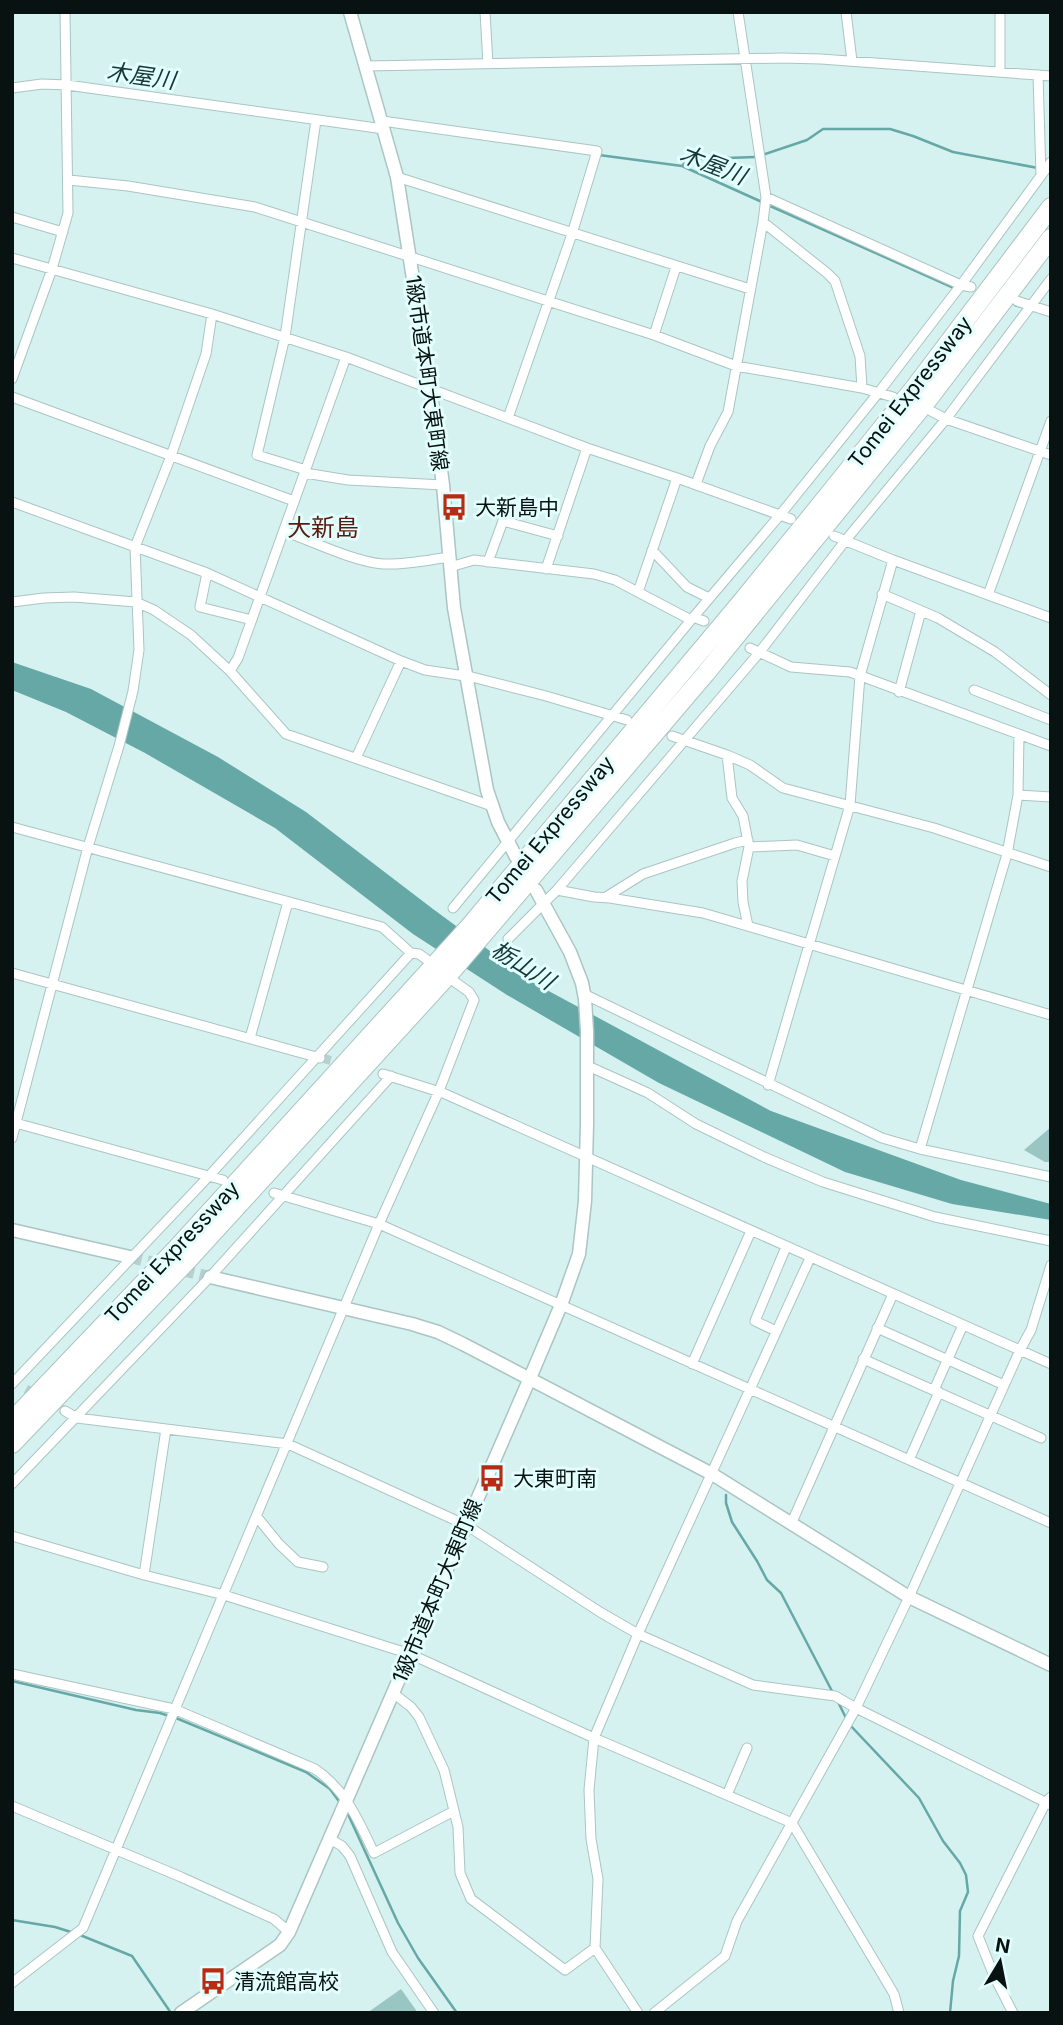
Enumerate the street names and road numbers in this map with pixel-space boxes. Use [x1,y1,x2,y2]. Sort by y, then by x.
street label: 1級市道本町大東町線 [401,273,453,473]
street label: Tomei Expressway [843,311,977,473]
street label: Tomei Expressway [481,751,619,909]
street label: Tomei Expressway [100,1175,245,1328]
street label: 1級市道本町大東町線 [387,1495,487,1687]

